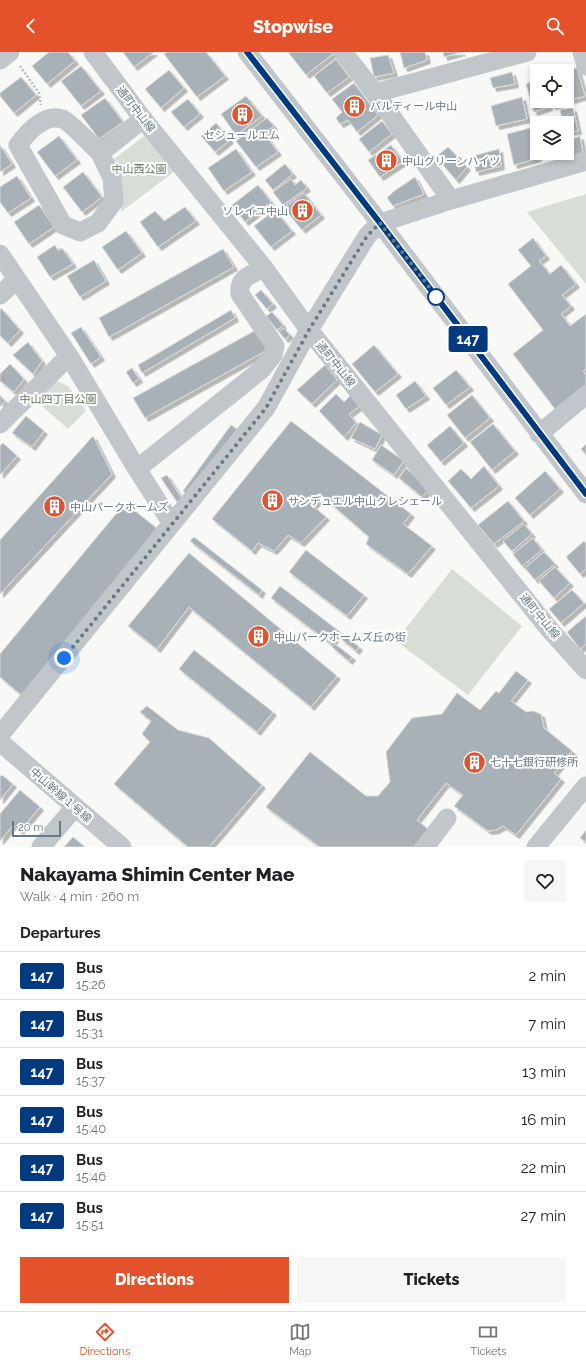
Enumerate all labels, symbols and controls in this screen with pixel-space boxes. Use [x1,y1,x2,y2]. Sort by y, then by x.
icon: back [20,15,42,37]
icon: search [544,15,566,37]
text: Stopwise [253,16,333,37]
map controls [530,64,574,160]
button: locate [530,64,574,108]
street label: 通町中山線 [114,84,158,135]
building icon: パルティール中山 [341,93,367,119]
place label: パルティール中山 [370,100,457,113]
building icon: セジュールエム [229,102,255,128]
button: layers [530,116,574,160]
place label: セジュールエム [204,129,280,142]
building icon: 中山グリーンハイツ [373,148,399,174]
place label: 中山グリーンハイツ [402,155,500,168]
park label: 中山西公園 [112,163,167,176]
building icon: ソレイユ中山 [290,198,316,224]
place label: ソレイユ中山 [222,205,288,218]
unlabelled marker [427,288,445,306]
line badge: 147 [445,326,491,352]
text: 147 [457,331,479,347]
street label: 通町中山線 [313,339,358,390]
park label: 中山四丁目公園 [20,393,97,406]
building icon: サンデュエル中山クレシェール [259,488,285,514]
building icon: 中山パークホームズ [42,494,68,520]
place label: サンデュエル中山クレシェール [288,495,442,508]
place label: 中山パークホームズ [70,501,169,514]
street label: 通町中山線 [517,591,562,642]
building icon: 中山パークホームズ丘の街 [245,624,271,650]
place label: 中山パークホームズ丘の街 [274,631,406,644]
your location [54,648,74,668]
building icon: 七十七銀行研修所 [462,749,488,775]
place label: 七十七銀行研修所 [490,756,579,769]
street label: 中山幹線１号線 [27,765,94,826]
scale bar [12,819,61,838]
text: 20 m [18,821,43,834]
button: heart [524,860,566,902]
text: Nakayama Shimin Center Mae [20,863,294,885]
text: Walk · 4 min · 260 m [20,889,139,904]
text: Departures [20,924,101,942]
text: Bus [76,959,103,977]
text: 2 min [529,967,566,985]
text: 147 [31,968,53,984]
text: 15:26 [76,977,106,992]
text: Bus [76,1007,103,1025]
text: 7 min [528,1015,566,1033]
text: 147 [31,1016,53,1032]
text: 15:31 [76,1025,104,1040]
text: Bus [76,1055,103,1073]
text: 13 min [522,1063,566,1081]
text: 147 [31,1064,53,1080]
text: 15:37 [76,1073,105,1088]
text: Bus [76,1103,103,1121]
text: 16 min [521,1111,566,1129]
text: 147 [31,1112,53,1128]
text: 15:40 [76,1121,106,1136]
text: Bus [76,1151,103,1169]
text: 22 min [521,1159,566,1177]
text: 147 [31,1160,53,1176]
text: 15:46 [76,1169,106,1184]
text: Bus [76,1199,103,1217]
text: 27 min [521,1207,566,1225]
text: 147 [31,1208,53,1224]
text: 15:51 [76,1217,104,1232]
button: Directions [20,1257,289,1303]
button: Tickets [297,1257,566,1303]
tab: Directions [79,1321,130,1358]
tab: Map [289,1321,312,1358]
tab: Tickets [470,1321,507,1358]

